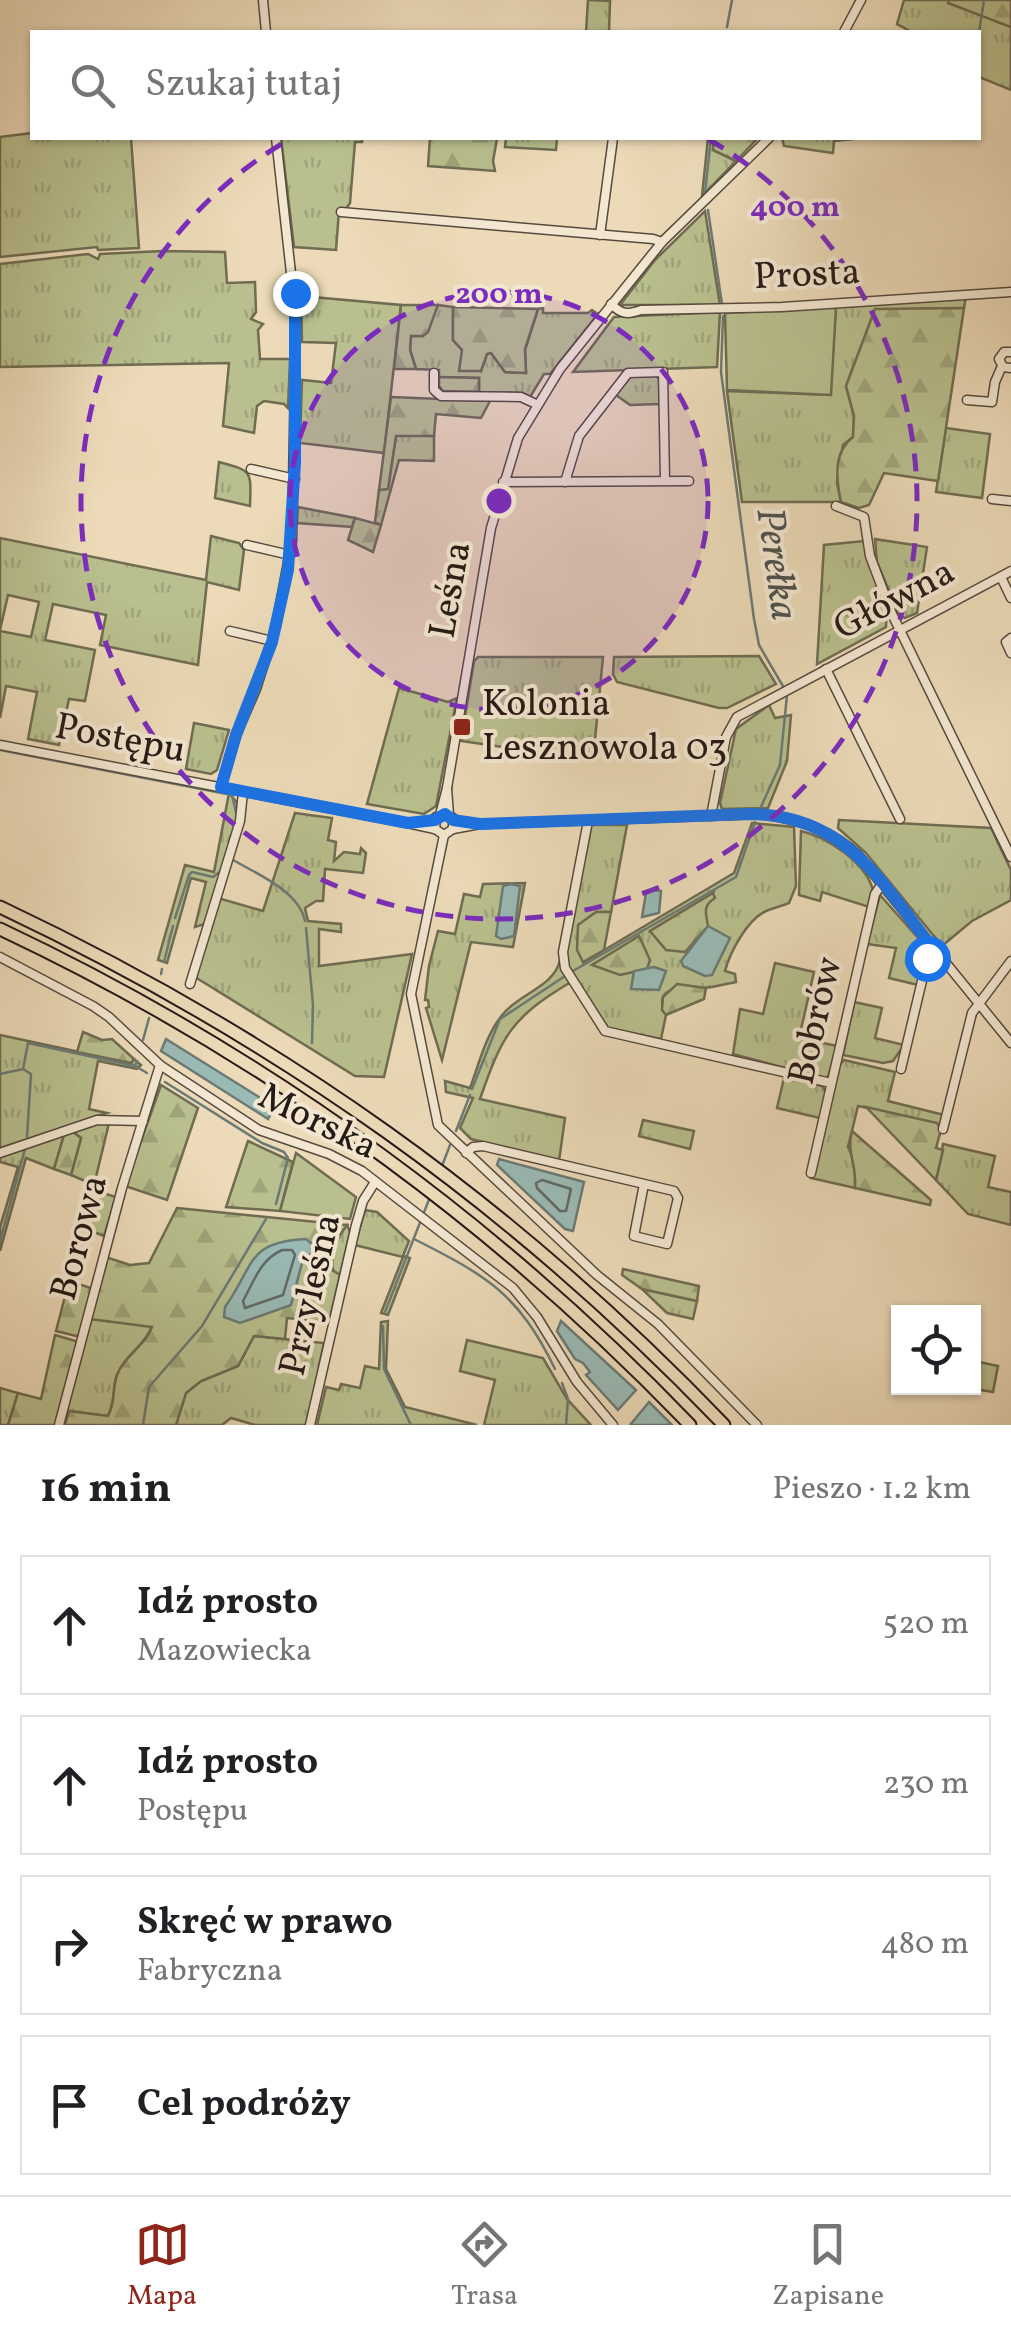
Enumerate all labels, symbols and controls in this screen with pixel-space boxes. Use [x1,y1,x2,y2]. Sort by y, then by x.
search box [30,30,981,140]
icon: search [65,58,120,113]
text: Szukaj tutaj [145,59,342,112]
text: 400 m [750,187,840,229]
street label: Prosta [752,247,862,305]
route end [273,271,319,317]
text: 200 m [455,274,543,316]
centre of rings [481,483,517,519]
water label: Perełka [739,504,811,624]
street label: Leśna [417,538,487,642]
street label: Główna [825,547,965,655]
place label: Kolonia Lesznowola 03 [482,679,727,776]
street label: Postępu [50,701,190,779]
marker: Kolonia Lesznowola 03 [451,716,473,738]
route start [905,936,951,982]
street label: Bobrów [777,952,857,1090]
street label: Morska [248,1071,386,1175]
street label: Borowa [39,1169,123,1307]
street label: Przyleśna [268,1209,356,1381]
map controls [891,1305,981,1395]
button: locate [891,1305,981,1395]
text: 16 min [40,1461,171,1520]
text: Pieszo · 1.2 km [772,1468,971,1512]
text: Idź prosto [137,1577,318,1630]
icon: ahead [42,1598,97,1653]
text: 520 m [883,1603,969,1647]
text: Mazowiecka [137,1630,312,1674]
text: Idź prosto [137,1737,318,1790]
icon: ahead [42,1758,97,1813]
text: 230 m [883,1763,969,1807]
text: Postępu [137,1790,248,1834]
text: Skręć w prawo [137,1897,393,1950]
icon: right [42,1918,97,1973]
text: 480 m [880,1923,969,1967]
text: Fabryczna [137,1950,283,1994]
icon: arrive [42,2078,97,2133]
text: Cel podróży [137,2079,351,2132]
tab: Mapa [127,2217,197,2316]
tab: Trasa [451,2217,518,2316]
tab: Zapisane [772,2217,884,2316]

